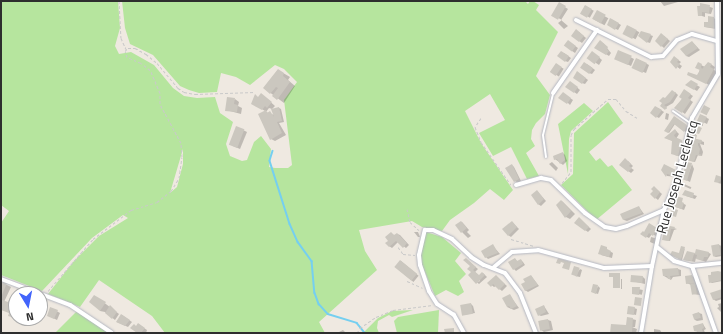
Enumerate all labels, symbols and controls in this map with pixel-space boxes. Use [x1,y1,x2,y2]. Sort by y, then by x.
street label: Rue Joseph Leclercq [653,118,701,236]
north arrow [8,286,48,326]
text: N [25,308,35,325]

